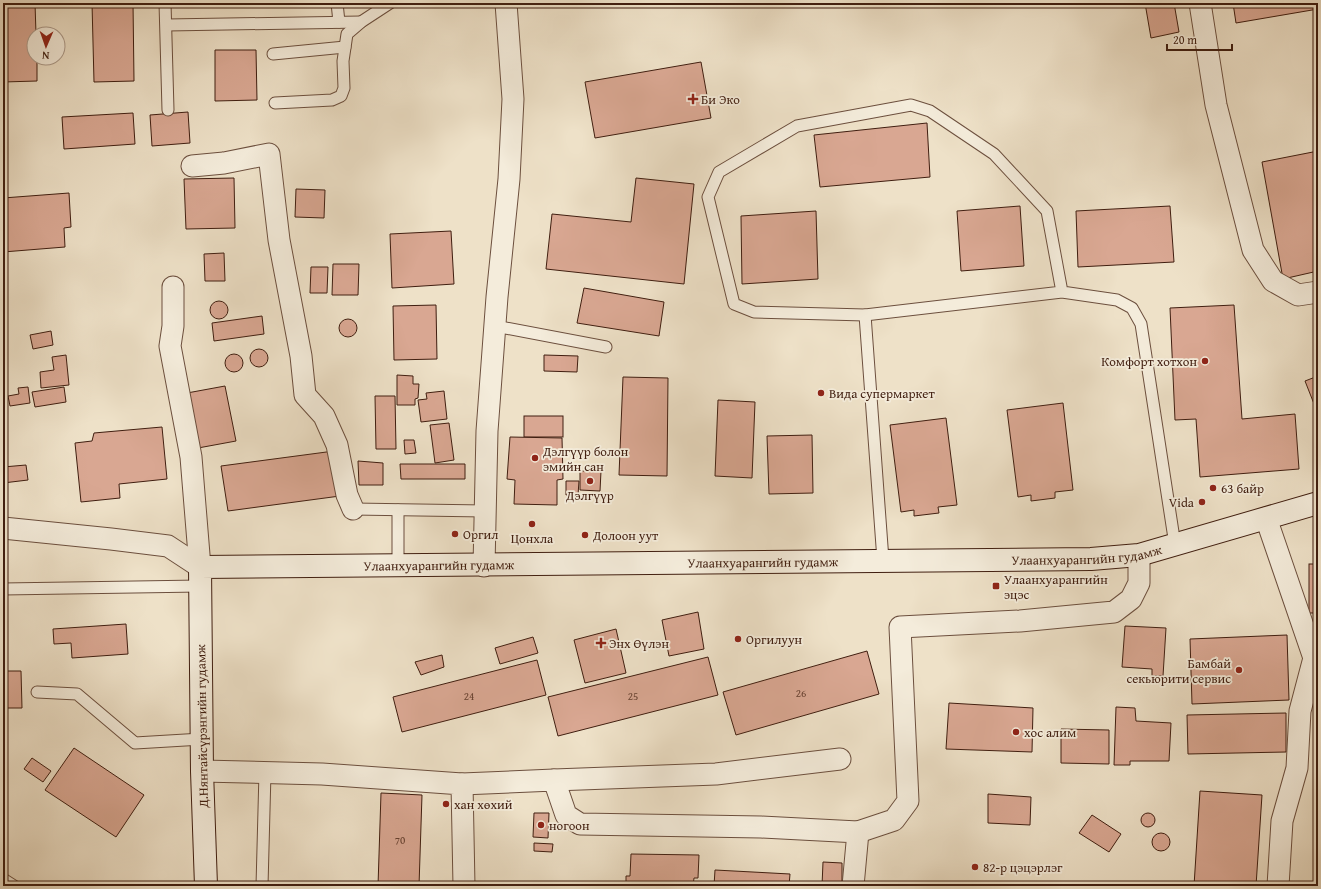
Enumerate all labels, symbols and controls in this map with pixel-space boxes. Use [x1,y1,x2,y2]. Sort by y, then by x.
north arrow [26,26,66,66]
scale bar [1167,26,1232,52]
text: 20 m [1173,31,1197,48]
text: N [41,48,50,64]
place label: Би Эко [701,90,740,109]
marker: Би Эко [688,94,698,104]
place label: Комфорт хотхон [1101,352,1197,371]
marker: Комфорт хотхон [1200,356,1210,366]
place label: Вида супермаркет [829,384,935,403]
marker: Вида супермаркет [816,388,826,398]
place label: Дэлгүүр болон эмийн сан [542,442,629,476]
marker: Дэлгүүр болон эмийн сан [530,453,540,463]
marker: Дэлгүүр [585,476,595,486]
place label: 63 байр [1221,479,1264,498]
marker: 63 байр [1208,483,1218,493]
place label: Дэлгүүр [565,486,614,505]
place label: Vida [1169,493,1195,512]
marker: Vida [1197,497,1207,507]
marker: Цонхла [527,519,537,529]
place label: Оргил [463,525,498,544]
place label: Долоон уут [592,526,659,545]
marker: Оргил [450,529,460,539]
place label: Цонхла [511,529,554,548]
marker: Долоон уут [580,530,590,540]
street label: Улаанхуарангийн гудамж [1011,539,1164,569]
street label: Улаанхуарангийн гудамж [687,552,839,572]
street label: Улаанхуарангийн гудамж [363,555,515,575]
place label: Улаанхуарангийн эцэс [1004,570,1108,604]
marker: Улаанхуарангийн эцэс [991,581,1001,591]
place label: Оргилуун [746,630,803,649]
place label: Энх Өүлэн [609,634,669,653]
marker: Оргилуун [733,634,743,644]
marker: Энх Өүлэн [596,638,606,648]
street label: Д.Нянтайсүрэнгийн гудамж [191,644,213,809]
place label: Бамбай секьюрити сервис [1126,654,1231,688]
marker: Бамбай секьюрити сервис [1234,665,1244,675]
house number: 26 [796,685,806,701]
house number: 24 [464,688,474,704]
house number: 25 [628,688,638,704]
place label: хос алим [1024,723,1076,742]
marker: хос алим [1011,727,1021,737]
place label: хан хөхий [454,795,513,814]
marker: хан хөхий [441,799,451,809]
place label: ногоон [549,816,590,835]
marker: ногоон [536,820,546,830]
house number: 70 [395,832,405,848]
place label: 82-р цэцэрлэг [983,858,1063,877]
marker: 82-р цэцэрлэг [970,862,980,872]

